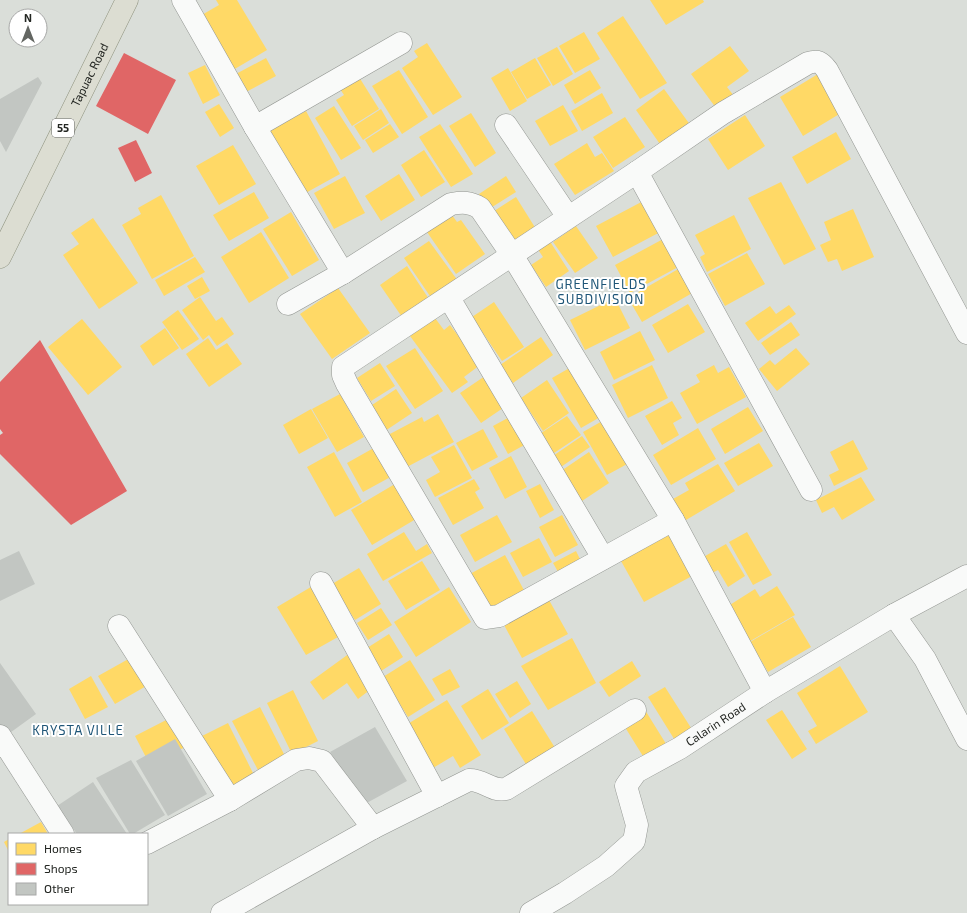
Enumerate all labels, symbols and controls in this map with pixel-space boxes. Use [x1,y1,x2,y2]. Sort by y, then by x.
north arrow [8,8,48,48]
text: N [24,11,32,24]
street label: Tapuac Road [67,40,111,109]
road number: 55 [52,119,74,137]
district label: GREENFIELDS SUBDIVISION [555,276,647,307]
street label: Calarin Road [683,699,748,748]
district label: KRYSTA VILLE [32,722,124,738]
legend [8,833,148,905]
text: Homes [44,841,82,855]
text: Shops [44,861,78,875]
text: Other [44,881,75,895]

